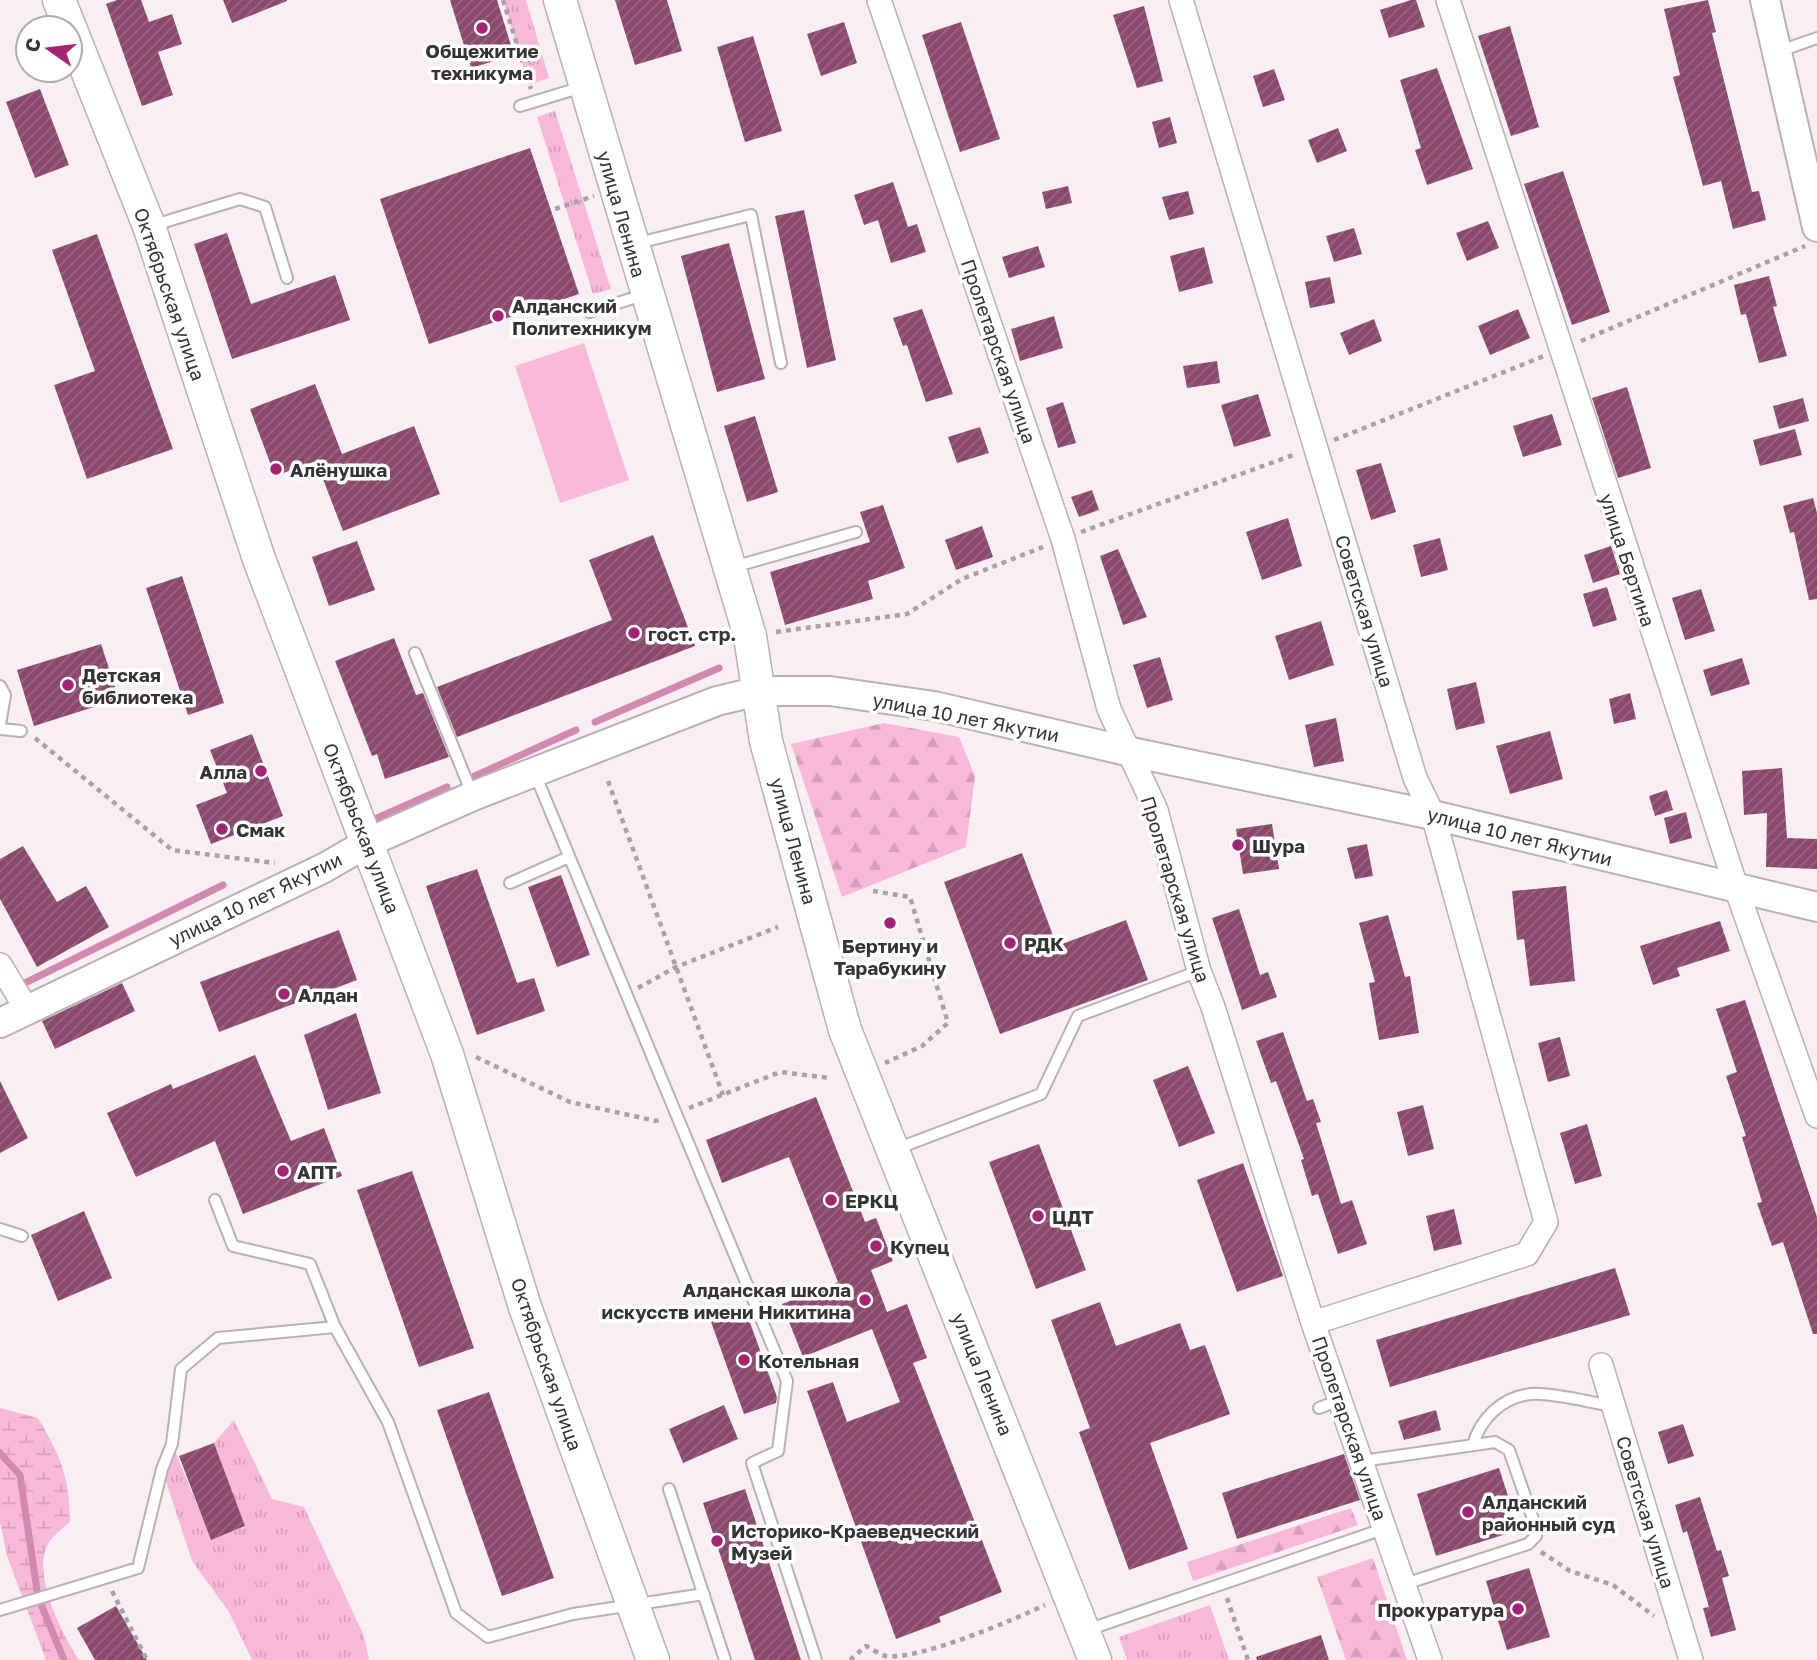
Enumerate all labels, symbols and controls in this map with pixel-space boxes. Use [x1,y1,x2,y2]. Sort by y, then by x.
north arrow [14,14,84,84]
marker: Общежитие техникума [474,20,490,36]
text: С [19,35,45,54]
place label: Общежитие техникума [425,39,539,84]
street label: улица Ленина [593,148,651,280]
street label: Октябрьская улица [130,205,210,383]
street label: Пролетарская улица [957,256,1041,446]
place label: Алданский Политехникум [512,294,651,339]
marker: Алданский Политехникум [490,308,506,324]
place label: Алёнушка [290,458,387,481]
marker: Алёнушка [268,461,284,477]
street label: улица Бертина [1596,490,1660,630]
street label: Советская улица [1331,532,1399,690]
place label: гост. стр. [648,622,736,645]
marker: гост. стр. [626,625,642,641]
place label: Детская библиотека [82,663,193,708]
marker: Детская библиотека [60,677,76,693]
street label: улица 10 лет Якутии [871,688,1061,746]
street label: Октябрьская улица [319,739,405,917]
place label: Алла [199,760,247,783]
marker: Алла [253,763,269,779]
street label: улица Ленина [766,775,822,907]
street label: Пролетарская улица [1137,793,1215,985]
street label: улица 10 лет Якутии [1425,802,1615,870]
place label: Смак [236,818,285,841]
marker: Смак [214,821,230,837]
place label: Шура [1252,834,1305,857]
marker: Шура [1230,837,1246,853]
street label: улица 10 лет Якутии [165,847,345,951]
marker: Бертину и Тарабукину [882,915,898,931]
place label: РДК [1024,932,1064,955]
place label: Бертину и Тарабукину [834,934,947,979]
marker: РДК [1002,935,1018,951]
place label: Алдан [298,983,358,1006]
marker: Алдан [276,986,292,1002]
place label: АПТ [297,1160,337,1183]
marker: АПТ [275,1163,291,1179]
place label: ЕРКЦ [845,1189,899,1212]
marker: ЕРКЦ [823,1192,839,1208]
place label: ЦДТ [1052,1205,1094,1228]
marker: ЦДТ [1030,1208,1046,1224]
place label: Купец [890,1235,949,1258]
marker: Купец [868,1238,884,1254]
street label: Октябрьская улица [507,1275,587,1453]
place label: Алданская школа искусств имени Никитина [602,1278,851,1323]
marker: Алданская школа искусств имени Никитина [857,1292,873,1308]
street label: улица Ленина [948,1309,1018,1439]
street label: Пролетарская улица [1308,1333,1392,1523]
place label: Котельная [758,1349,859,1372]
marker: Котельная [736,1352,752,1368]
street label: Советская улица [1612,1433,1680,1591]
place label: Алданский районный суд [1482,1490,1615,1535]
marker: Алданский районный суд [1460,1504,1476,1520]
place label: Историко-Краеведческий Музей [731,1519,979,1564]
marker: Историко-Краеведческий Музей [709,1533,725,1549]
place label: Прокуратура [1377,1598,1504,1621]
marker: Прокуратура [1510,1601,1526,1617]

